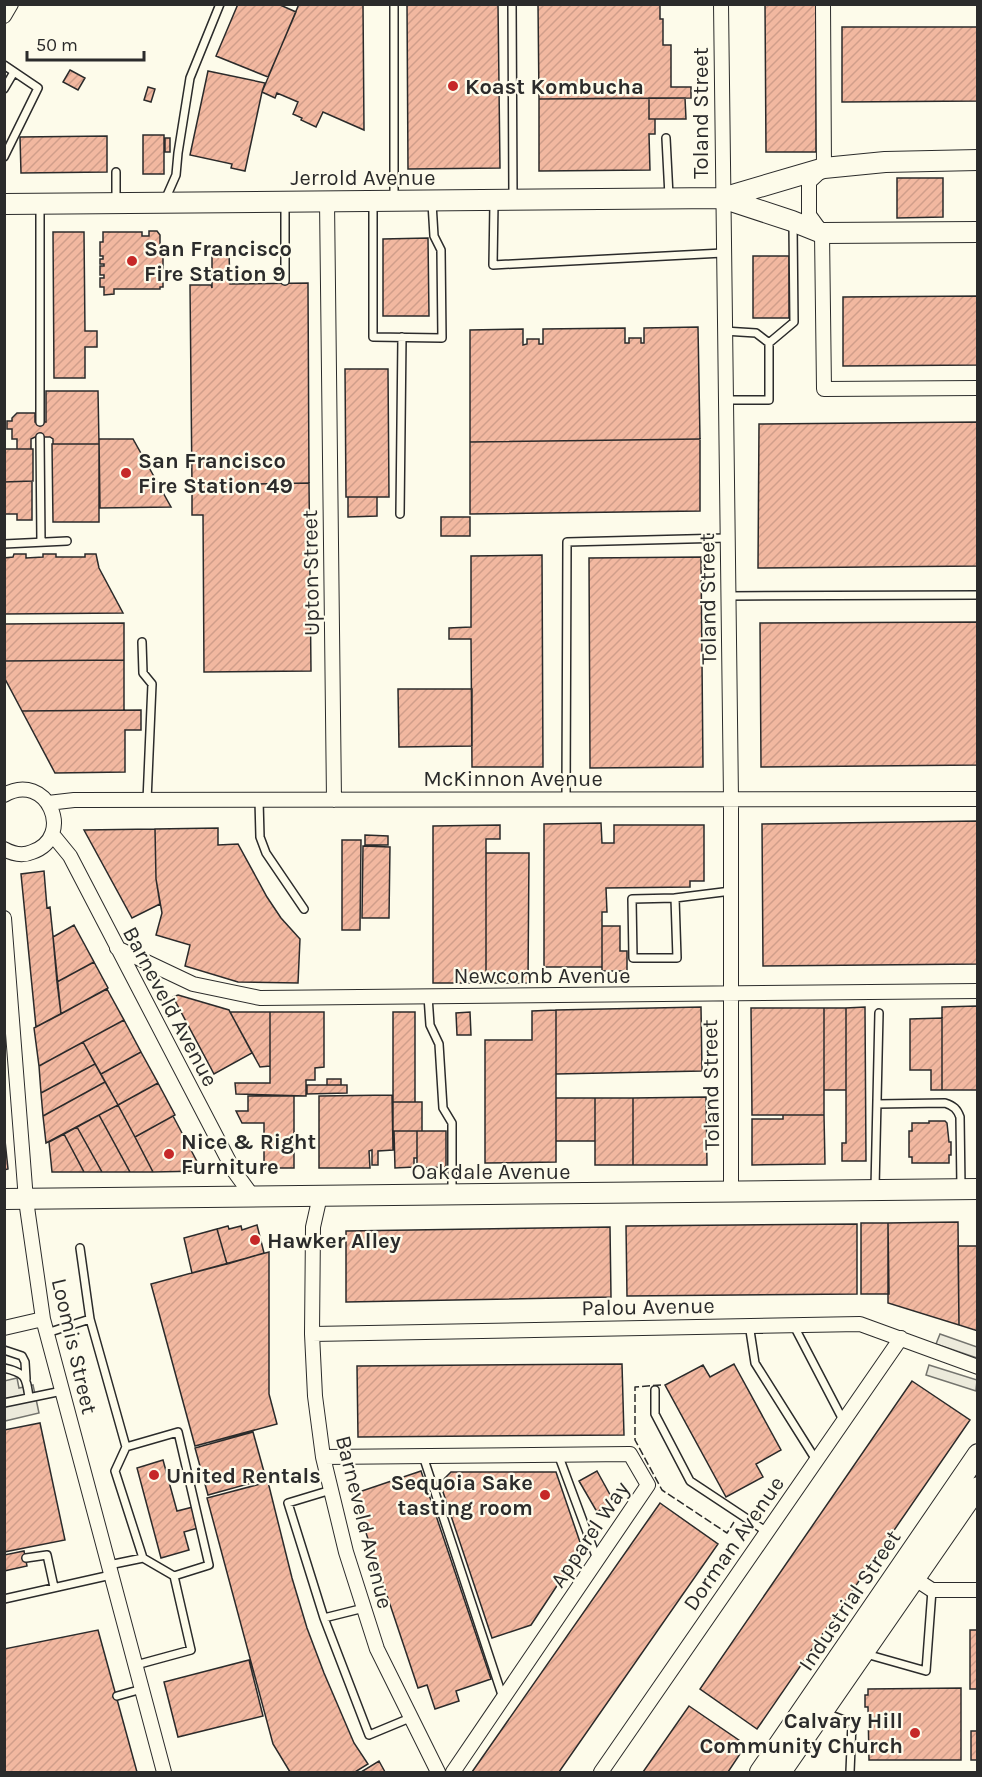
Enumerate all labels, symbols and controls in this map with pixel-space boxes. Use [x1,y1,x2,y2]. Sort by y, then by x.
scale bar [27,24,144,62]
text: 50 m [36,34,78,56]
street label: Toland Street [688,47,714,179]
place label: Koast Kombucha [465,74,644,100]
marker: Koast Kombucha [446,79,460,93]
street label: Jerrold Avenue [291,165,435,191]
place label: San Francisco Fire Station 9 [144,236,292,287]
marker: San Francisco Fire Station 9 [125,254,139,268]
place label: San Francisco Fire Station 49 [138,448,293,499]
marker: San Francisco Fire Station 49 [119,466,133,480]
street label: Upton Street [297,510,325,636]
street label: Toland Street [694,533,722,665]
street label: McKinnon Avenue [423,766,603,792]
street label: Barneveld Avenue [117,922,223,1091]
street label: Newcomb Avenue [454,963,630,989]
street label: Toland Street [697,1019,725,1151]
place label: Nice & Right Furniture [181,1129,317,1180]
marker: Nice & Right Furniture [162,1147,176,1161]
street label: Oakdale Avenue [412,1159,570,1185]
place label: Hawker Alley [267,1228,401,1254]
marker: Hawker Alley [248,1233,262,1247]
street label: Loomis Street [46,1276,102,1417]
street label: Palou Avenue [581,1293,715,1321]
street label: Barneveld Avenue [330,1433,398,1611]
place label: United Rentals [166,1463,321,1489]
marker: United Rentals [147,1468,161,1482]
place label: Sequoia Sake tasting room [390,1470,533,1521]
street label: Dorman Avenue [678,1471,790,1616]
street label: Apparel Way [545,1477,635,1593]
marker: Sequoia Sake tasting room [538,1488,552,1502]
street label: Industrial Street [793,1525,906,1676]
place label: Calvary Hill Community Church [699,1708,903,1759]
marker: Calvary Hill Community Church [908,1726,922,1740]

